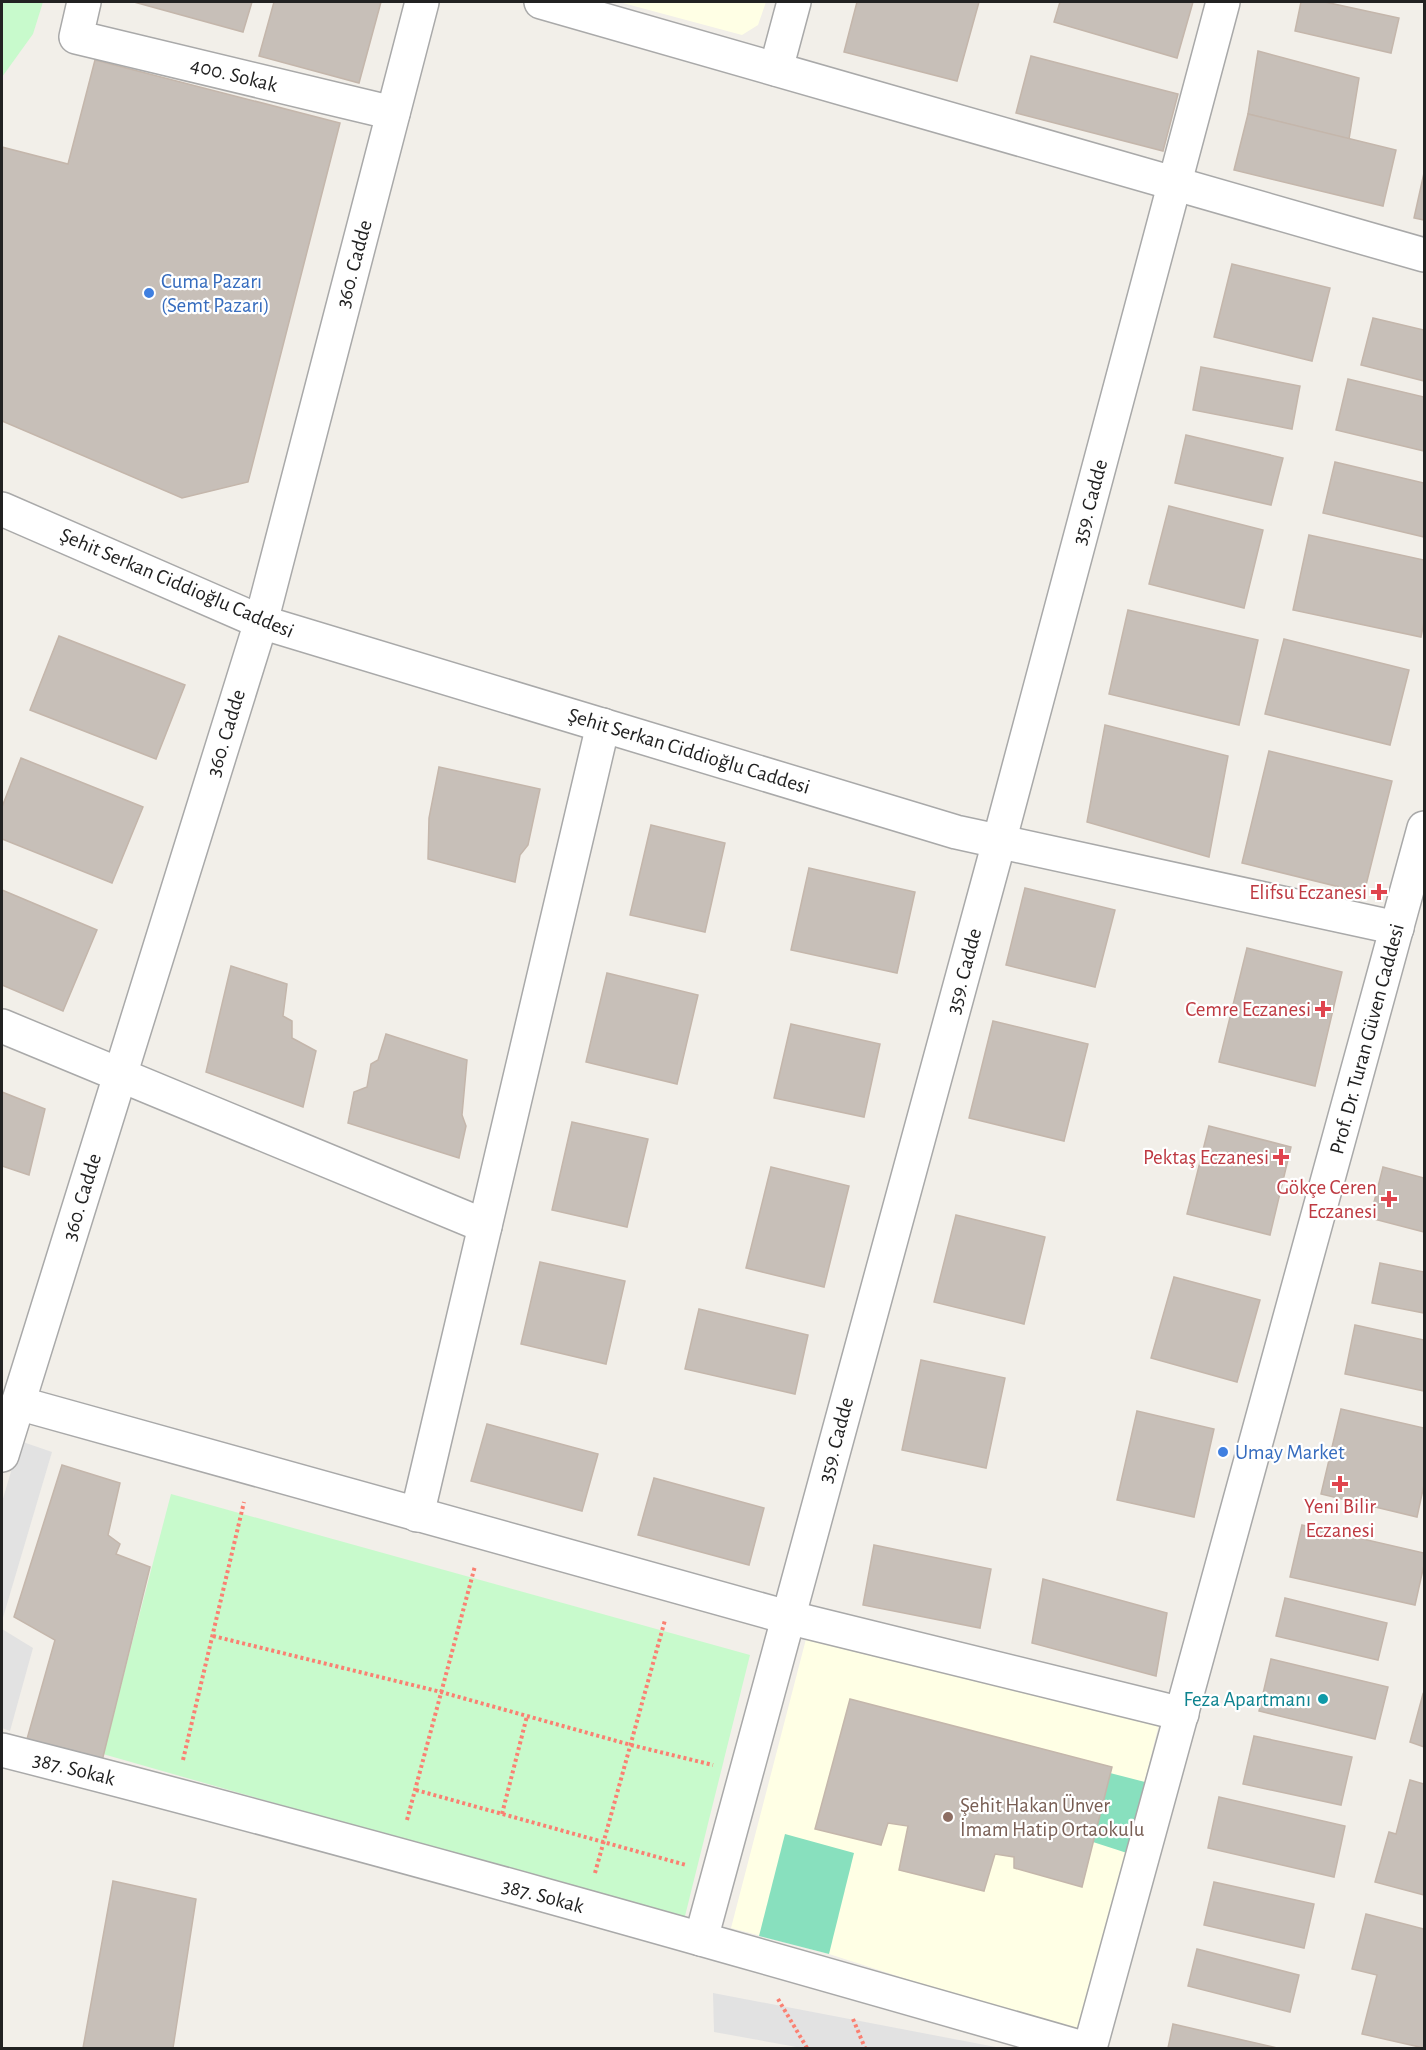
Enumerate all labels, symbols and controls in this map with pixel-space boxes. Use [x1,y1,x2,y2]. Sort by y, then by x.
street label: 400. Sokak [188,54,280,96]
street label: 360. Cadde [332,218,376,310]
place label: Cuma Pazarı (Semt Pazarı) [161,271,270,316]
marker: Cuma Pazarı (Semt Pazarı) [142,286,156,300]
street label: 359. Cadde [1069,457,1111,547]
street label: Şehit Serkan Ciddioğlu Caddesi [57,524,297,642]
street label: 360. Cadde [203,687,249,779]
street label: Şehit Serkan Ciddioğlu Caddesi [565,704,813,798]
place label: Elifsu Eczanesi [1249,882,1367,903]
marker: Elifsu Eczanesi [1372,885,1386,899]
street label: Prof. Dr. Turan Güven Caddesi [1326,922,1408,1156]
street label: 359. Cadde [943,926,985,1016]
place label: Cemre Eczanesi [1185,999,1311,1020]
marker: Cemre Eczanesi [1316,1002,1330,1016]
place label: Pektaş Eczanesi [1143,1147,1269,1168]
marker: Pektaş Eczanesi [1274,1150,1288,1164]
street label: 360. Cadde [59,1151,105,1243]
place label: Gökçe Ceren Eczanesi [1277,1177,1377,1222]
marker: Gökçe Ceren Eczanesi [1382,1192,1396,1206]
street label: 359. Cadde [815,1395,857,1485]
place label: Umay Market [1235,1442,1345,1463]
marker: Umay Market [1216,1445,1230,1459]
marker: Yeni Bilir Eczanesi [1333,1477,1347,1491]
place label: Yeni Bilir Eczanesi [1304,1496,1376,1541]
place label: Feza Apartmanı [1184,1689,1311,1710]
marker: Feza Apartmanı [1316,1692,1330,1706]
street label: 387. Sokak [31,1749,118,1789]
place label: Şehit Hakan Ünver İmam Hatip Ortaokulu [960,1794,1145,1840]
marker: Şehit Hakan Ünver İmam Hatip Ortaokulu [941,1810,955,1824]
street label: 387. Sokak [500,1875,587,1917]

